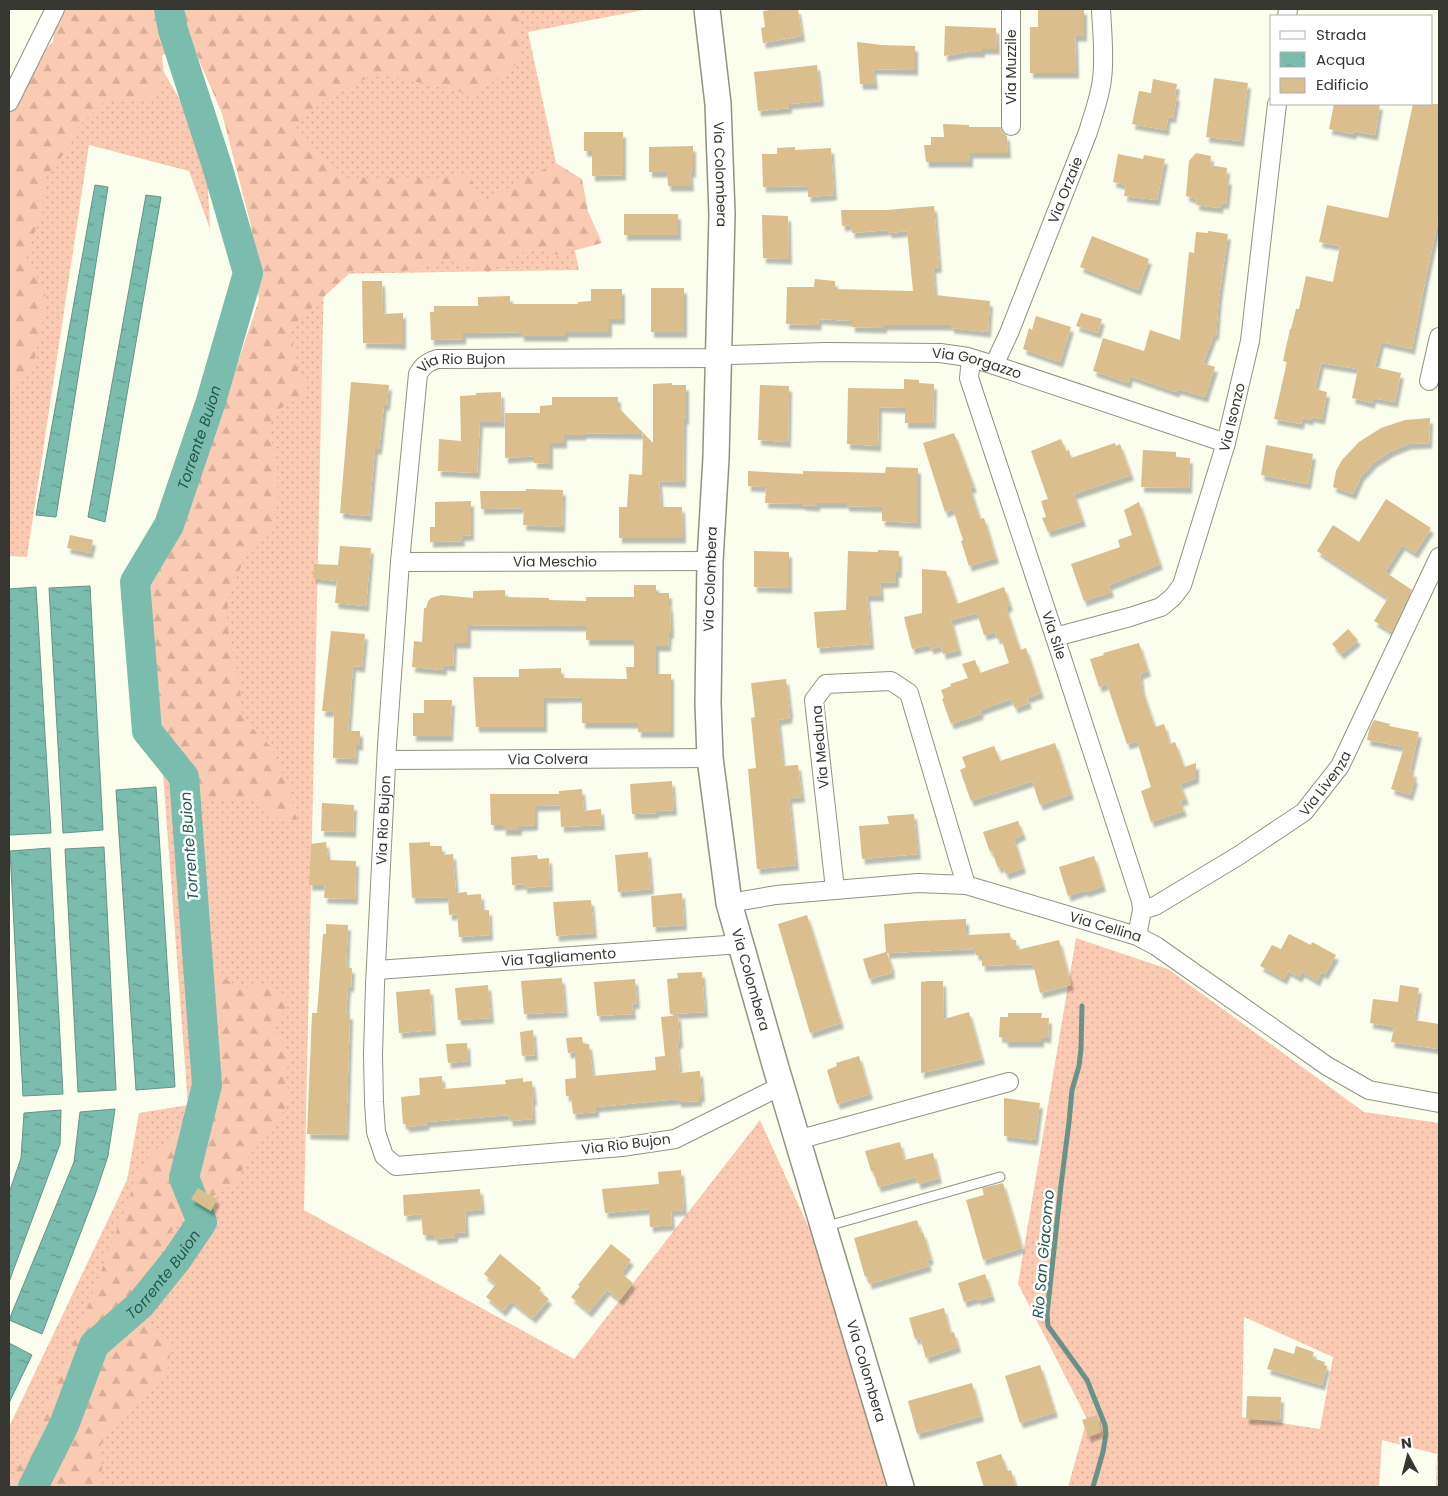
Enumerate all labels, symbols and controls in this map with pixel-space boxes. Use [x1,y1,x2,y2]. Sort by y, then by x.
legend [1270,15,1433,105]
text: Strada [1316,24,1366,45]
street label: Via Muzzile [1001,29,1021,105]
text: Acqua [1316,49,1365,70]
text: Edificio [1316,74,1369,95]
street label: Via Colombera [709,121,732,227]
street label: Via Orzaie [1043,153,1088,226]
street label: Via Gorgazzo [932,343,1024,384]
street label: Via Rio Bujon [412,349,505,377]
street label: Via Isonzo [1214,381,1250,454]
water label: Torrente Buion [171,383,226,492]
street label: Via Colombera [698,526,722,632]
street label: Via Meschio [513,551,597,572]
street label: Via Sile [1037,608,1072,662]
street label: Via Meduna [806,704,834,790]
street label: Via Livenza [1294,747,1356,820]
street label: Via Colvera [508,749,588,769]
street label: Via Rio Bujon [371,775,395,865]
water label: Torrente Buion [175,791,203,901]
street label: Via Cellina [1067,906,1144,947]
street label: Via Colombera [727,926,775,1033]
street label: Via Tagliamento [500,943,617,971]
street label: Via Rio Bujon [580,1129,672,1159]
water label: Rio San Giacomo [1027,1189,1059,1319]
water label: Torrente Buion [121,1225,205,1324]
street label: Via Colombera [842,1318,891,1424]
north arrow [1383,1431,1433,1481]
text: N [1400,1433,1413,1454]

